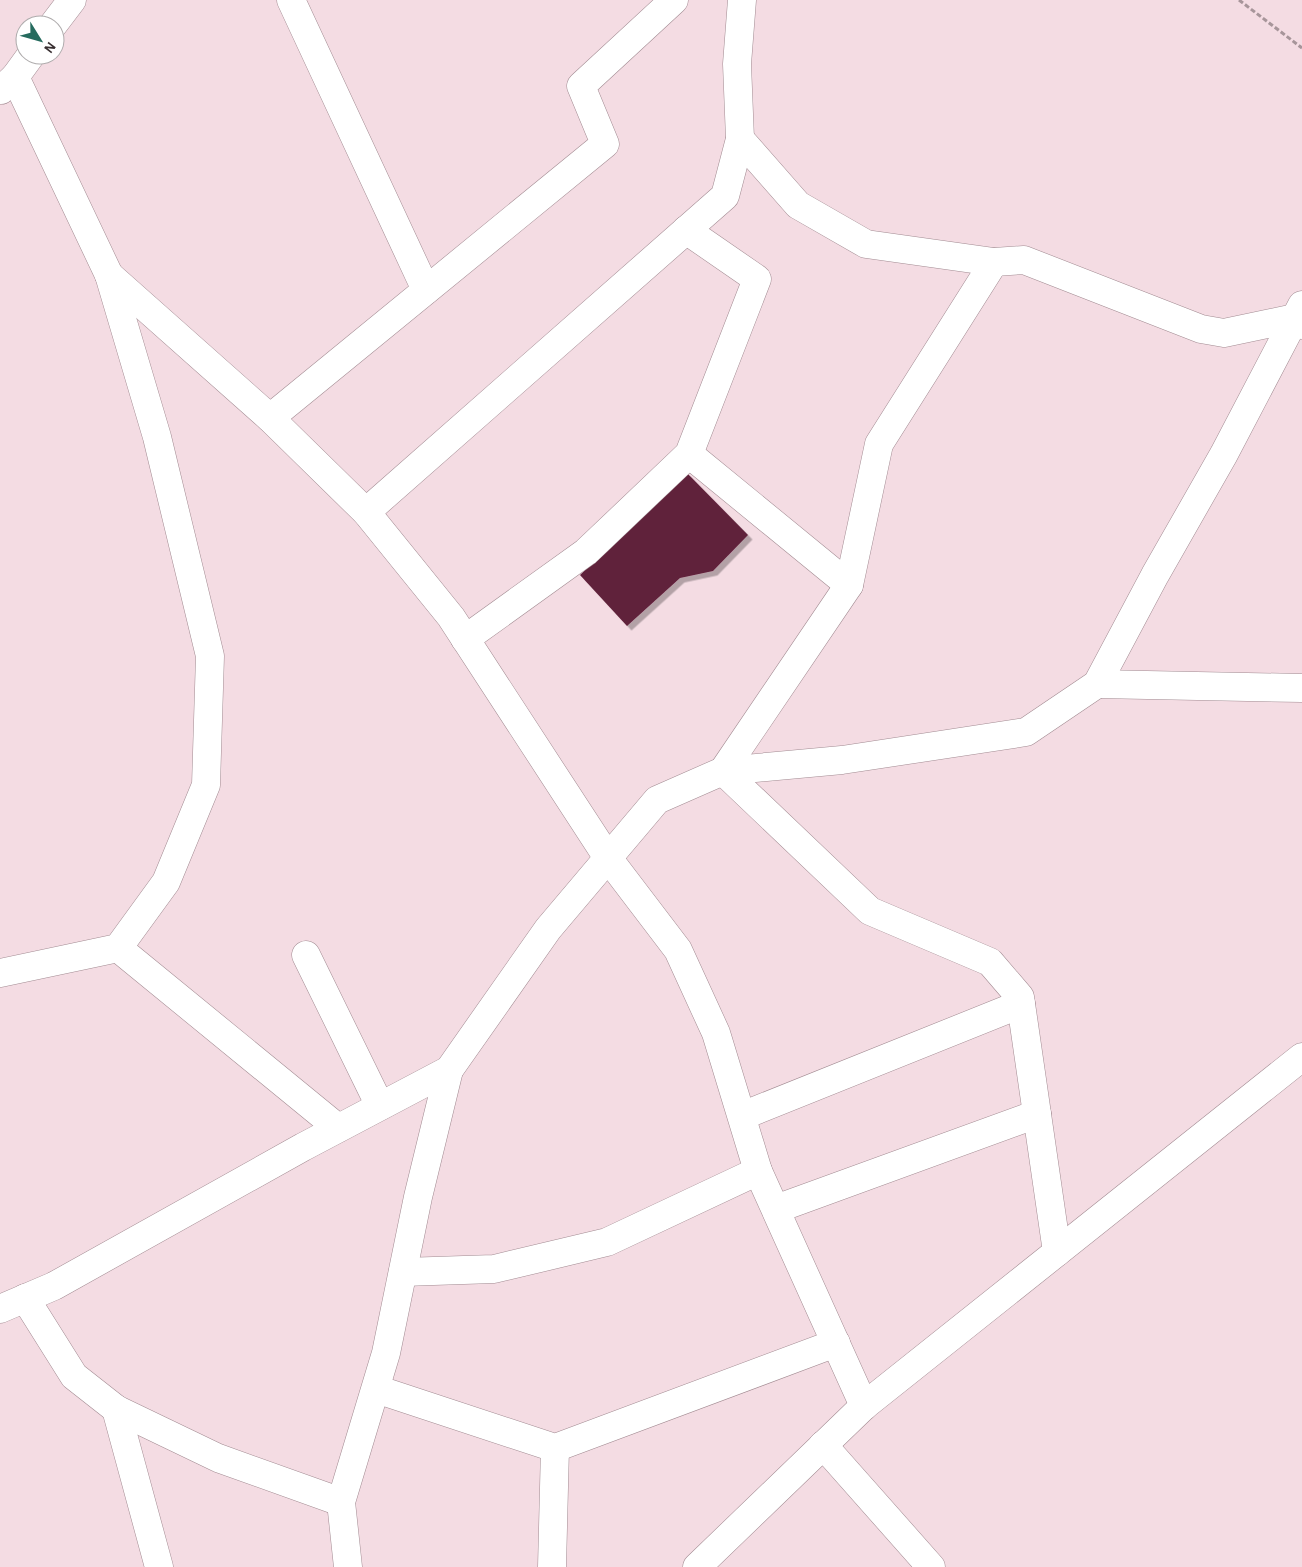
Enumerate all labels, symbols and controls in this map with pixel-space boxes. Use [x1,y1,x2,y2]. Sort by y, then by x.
north arrow [15,15,65,65]
text: N [41,39,58,55]

